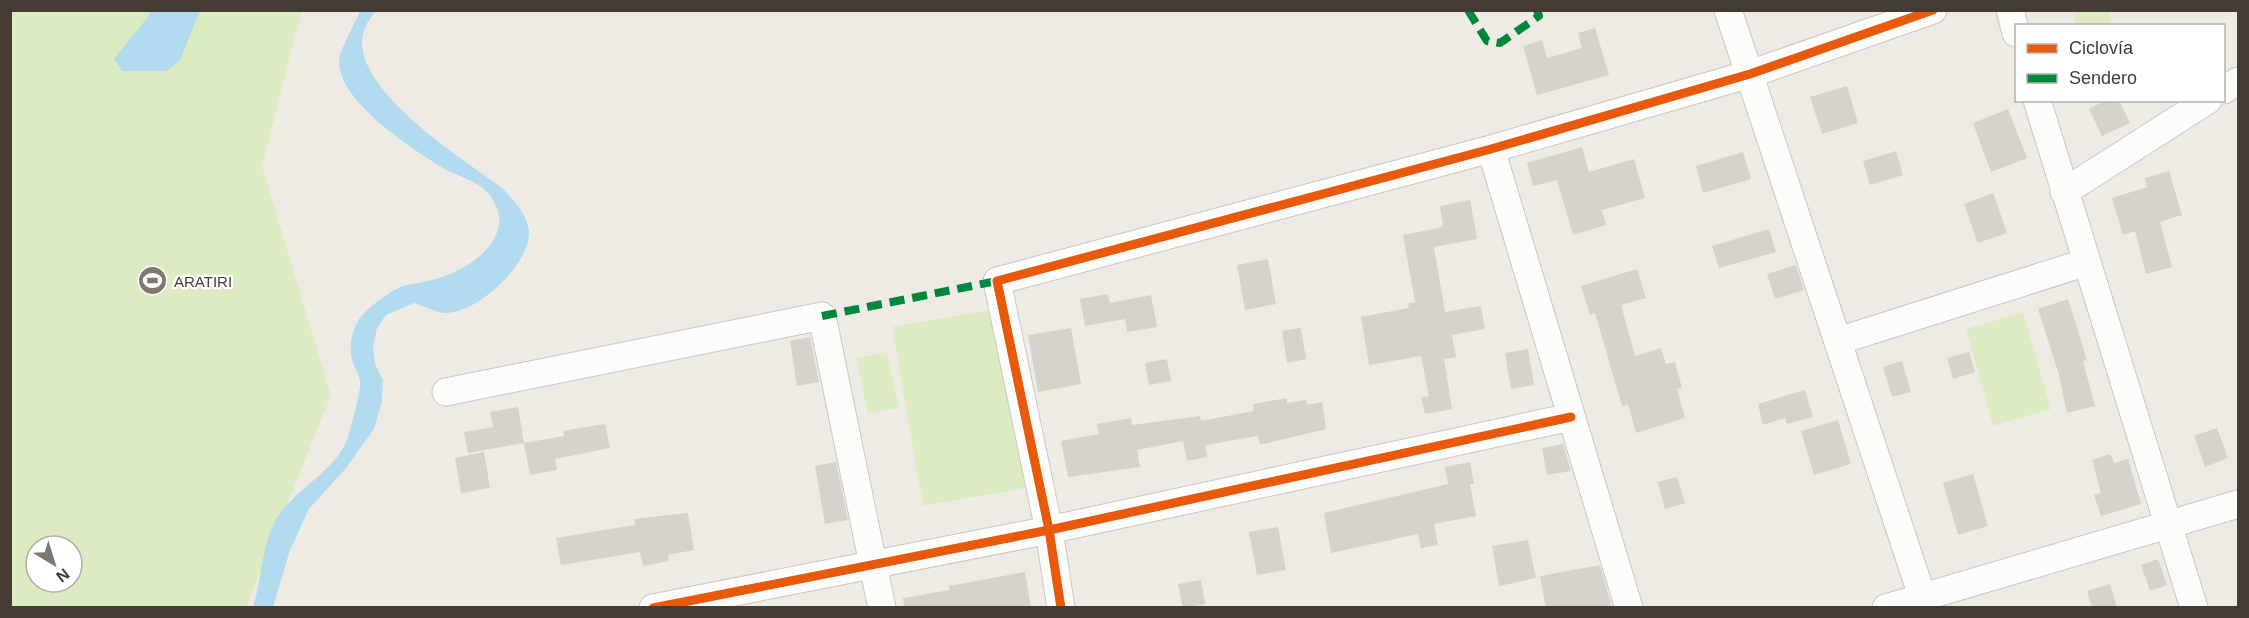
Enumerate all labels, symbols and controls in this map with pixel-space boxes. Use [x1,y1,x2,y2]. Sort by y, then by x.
legend [2015,24,2225,102]
text: Ciclovía [2069,38,2134,58]
text: Sendero [2069,68,2137,88]
sports icon: ARATIRI [137,265,169,297]
place label: ARATIRI [174,273,232,290]
north arrow [24,534,84,594]
text: N [53,565,73,586]

